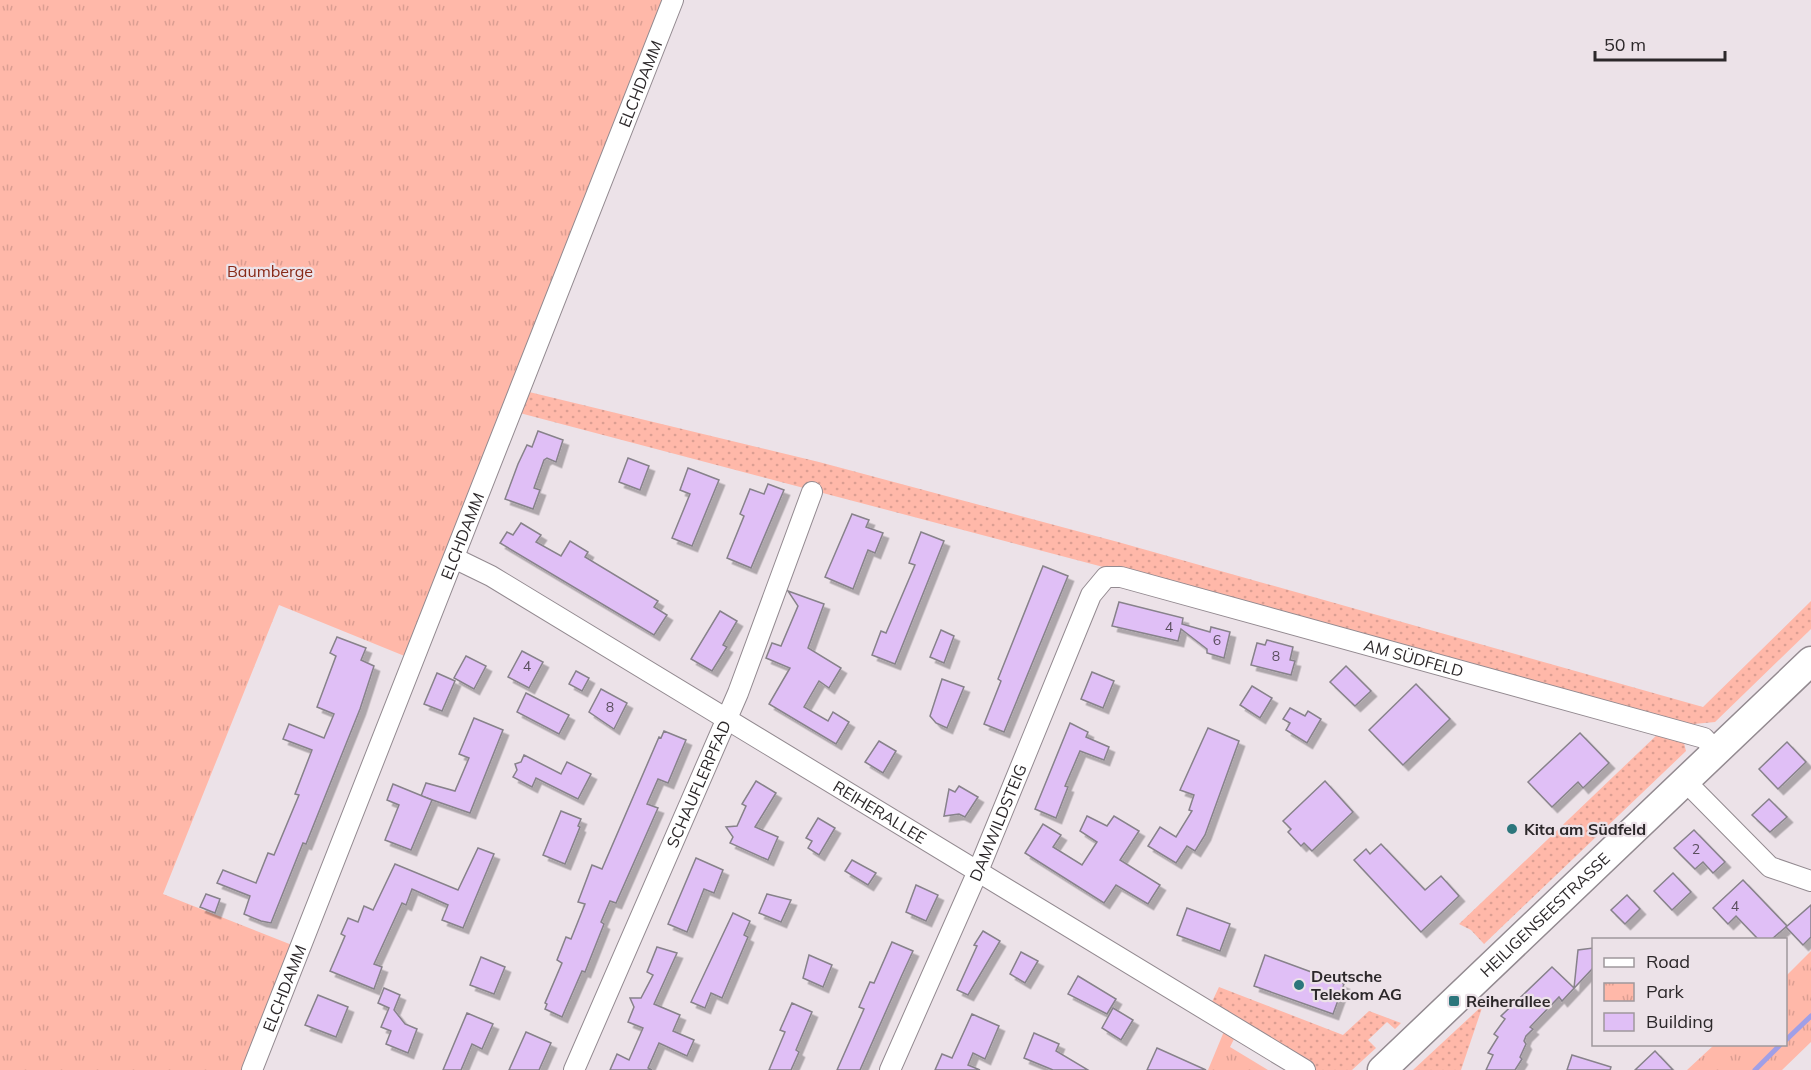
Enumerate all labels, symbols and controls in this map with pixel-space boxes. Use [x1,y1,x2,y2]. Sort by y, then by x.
scale bar [1595,24,1726,62]
text: 50 m [1604,33,1646,56]
street label: ELCHDAMM [614,37,666,130]
park label: Baumberge [227,261,313,281]
street label: ELCHDAMM [436,489,488,582]
house number: 4 [1165,618,1174,636]
house number: 6 [1213,631,1221,649]
street label: AM SÜDFELD [1362,635,1466,681]
house number: 8 [1272,647,1280,665]
house number: 4 [523,657,532,675]
house number: 8 [606,698,614,716]
street label: SCHAUFLERPFAD [662,717,735,851]
street label: DAMWILDSTEIG [965,761,1031,884]
street label: REIHERALLEE [830,776,930,848]
place label: Kita am Südfeld [1524,819,1646,839]
marker: Kita am Südfeld [1505,822,1519,836]
house number: 2 [1692,840,1700,858]
street label: HEILIGENSEESTRASSE [1476,848,1614,981]
house number: 4 [1731,897,1740,915]
legend [1592,938,1787,1046]
street label: ELCHDAMM [258,942,310,1034]
text: Road [1646,950,1690,973]
place label: Deutsche Telekom AG [1311,966,1402,1004]
marker: Deutsche Telekom AG [1292,978,1306,992]
text: Park [1646,980,1685,1003]
place label: Reiherallee [1466,991,1551,1011]
marker: Reiherallee [1447,994,1461,1008]
text: Building [1646,1010,1714,1033]

